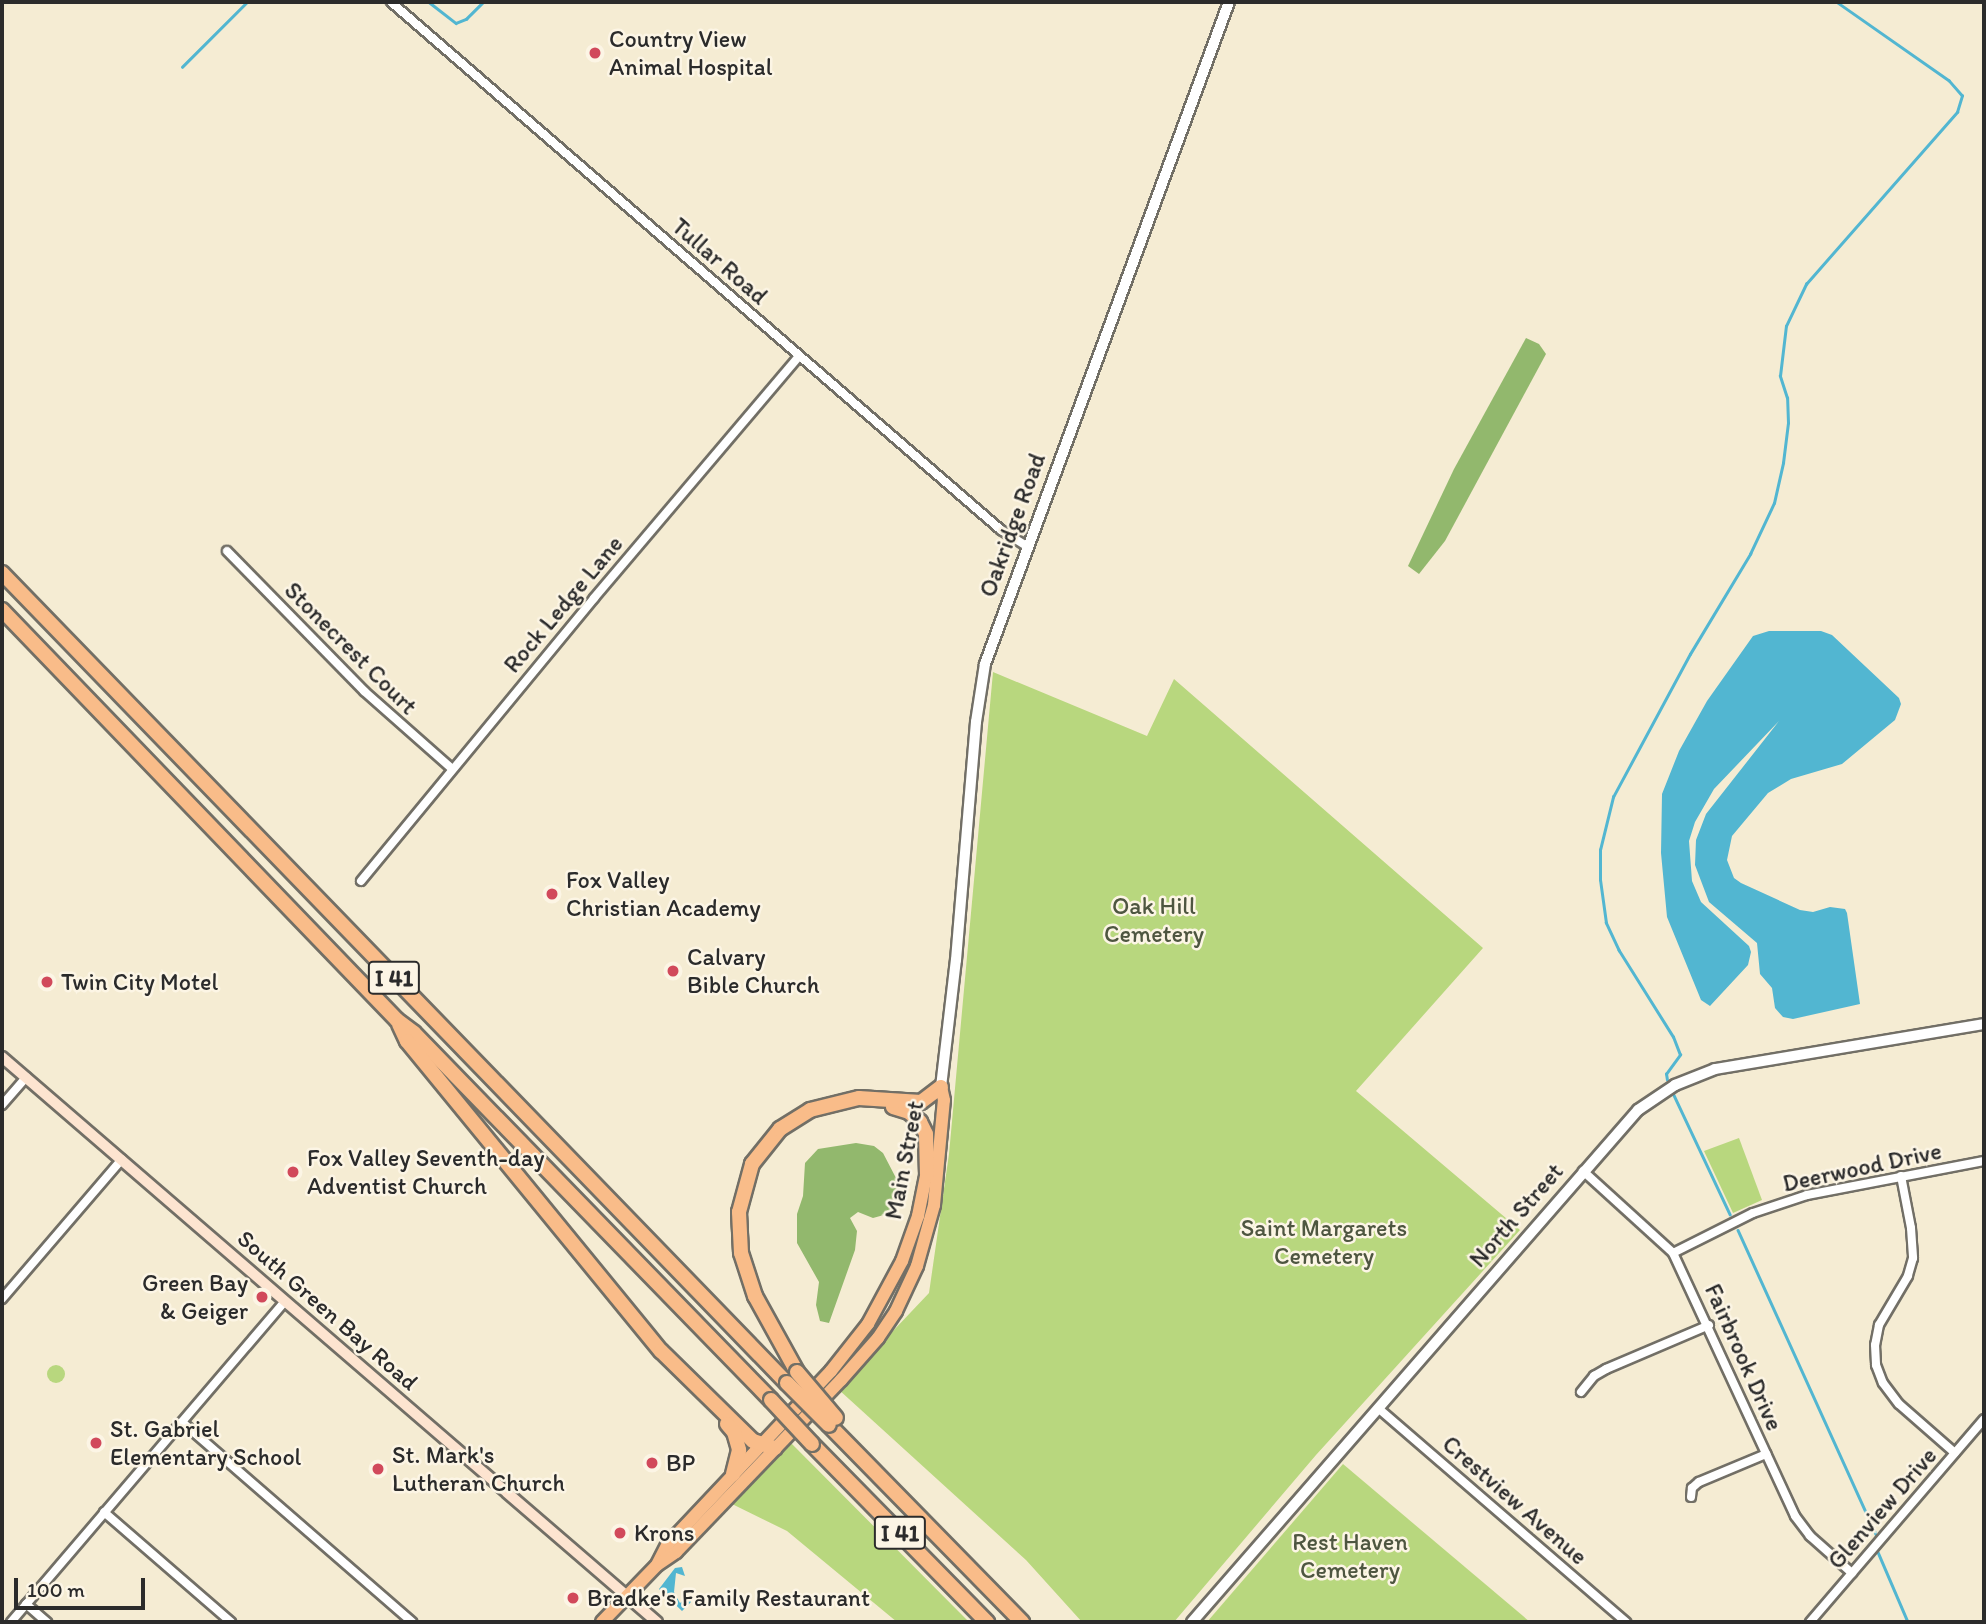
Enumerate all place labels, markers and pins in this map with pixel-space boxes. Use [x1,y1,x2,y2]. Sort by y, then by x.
place label: Country View Animal Hospital [609,25,773,81]
marker: Country View Animal Hospital [587,45,603,61]
place label: Fox Valley Christian Academy [566,866,761,922]
marker: Fox Valley Christian Academy [544,886,560,902]
place label: Calvary Bible Church [687,943,820,999]
marker: Calvary Bible Church [665,963,681,979]
place label: Twin City Motel [61,968,218,996]
marker: Twin City Motel [39,974,55,990]
place label: Fox Valley Seventh-day Adventist Church [307,1144,544,1200]
marker: Fox Valley Seventh-day Adventist Church [285,1164,301,1180]
place label: Green Bay & Geiger [142,1269,248,1325]
marker: Green Bay & Geiger [254,1289,270,1305]
place label: St. Gabriel Elementary School [110,1415,301,1471]
marker: St. Gabriel Elementary School [88,1435,104,1451]
place label: St. Mark's Lutheran Church [392,1441,566,1497]
place label: BP [666,1449,695,1477]
marker: BP [644,1455,660,1471]
marker: St. Mark's Lutheran Church [370,1461,386,1477]
place label: Krons [634,1519,694,1547]
marker: Krons [612,1525,628,1541]
place label: Bradke's Family Restaurant [587,1584,871,1612]
marker: Bradke's Family Restaurant [565,1590,581,1606]

